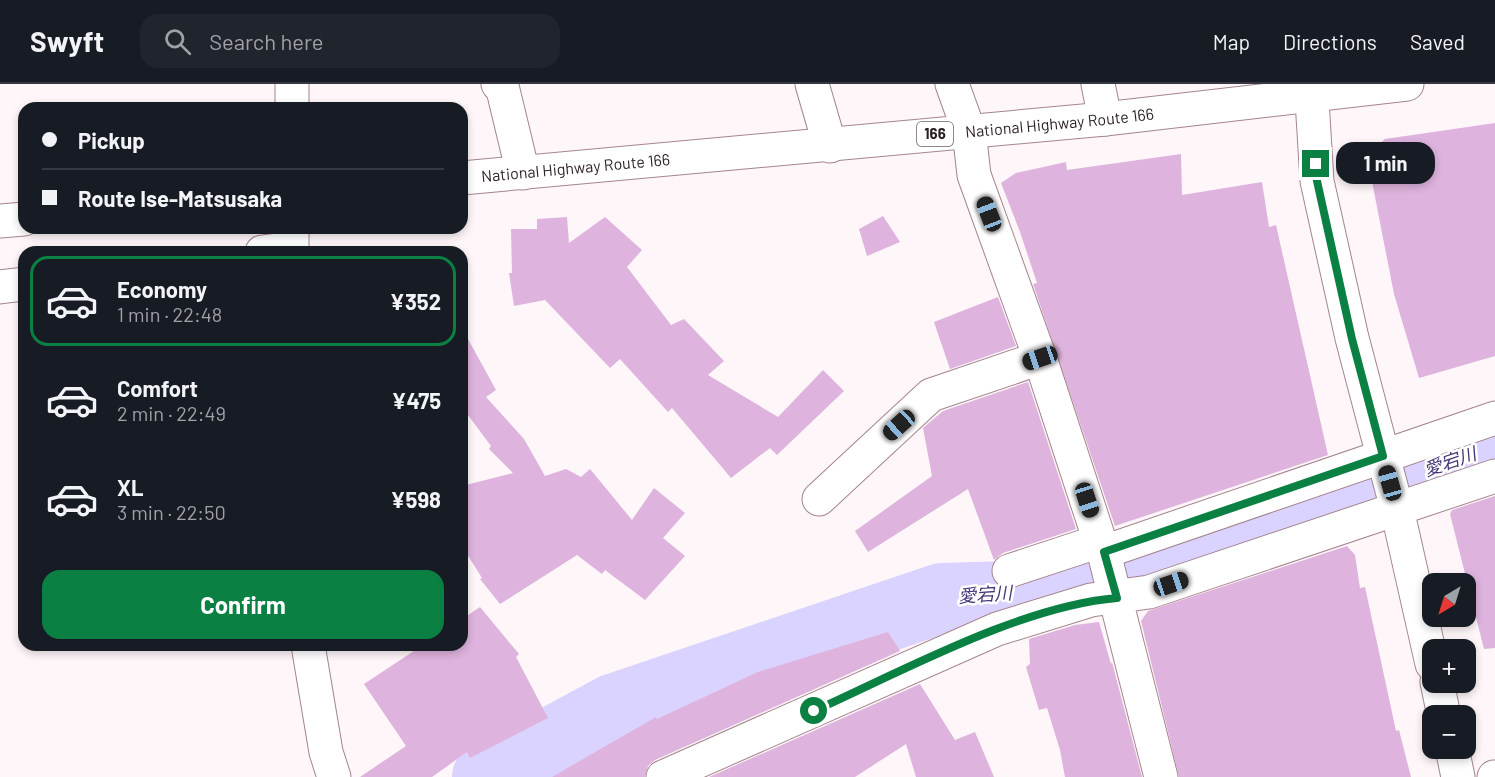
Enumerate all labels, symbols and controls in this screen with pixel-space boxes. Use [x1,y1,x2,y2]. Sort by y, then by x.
search box [140,14,560,68]
text: Swyft [30,24,104,58]
icon: search [161,25,194,58]
text: Search here [209,28,324,54]
text: Map [1213,29,1250,54]
text: Directions [1283,29,1377,54]
text: Saved [1410,29,1465,54]
street label: National Highway Route 166 [964,103,1155,141]
road number: 166 [917,122,953,146]
text: Pickup [78,127,145,153]
callout: 1 min [1337,143,1436,185]
street label: National Highway Route 166 [480,149,671,185]
route end [1302,150,1329,177]
text: 1 min [1364,151,1407,175]
text: Route Ise-Matsusaka [78,185,282,211]
car [974,194,1004,234]
icon: car [45,274,99,328]
text: Economy [117,276,207,302]
text: ¥352 [390,288,441,314]
text: 1 min · 22:48 [117,302,222,326]
car [1020,344,1060,372]
icon: car [45,373,99,427]
text: Comfort [117,375,198,401]
text: ¥475 [391,387,441,413]
text: 2 min · 22:49 [117,401,226,425]
car [880,406,918,444]
water label: 愛宕川 [1421,441,1481,480]
car [1376,463,1404,503]
icon: car [45,472,99,526]
text: XL [117,474,143,500]
car [1073,480,1101,520]
text: ¥598 [390,486,441,512]
text: 3 min · 22:50 [117,500,226,524]
button: Confirm [42,570,444,639]
car [1151,570,1191,598]
north arrow [1422,573,1476,627]
map controls [1422,573,1476,759]
water label: 愛宕川 [957,581,1015,607]
button: + [1422,639,1476,693]
route start [800,697,827,724]
button: − [1422,705,1476,759]

